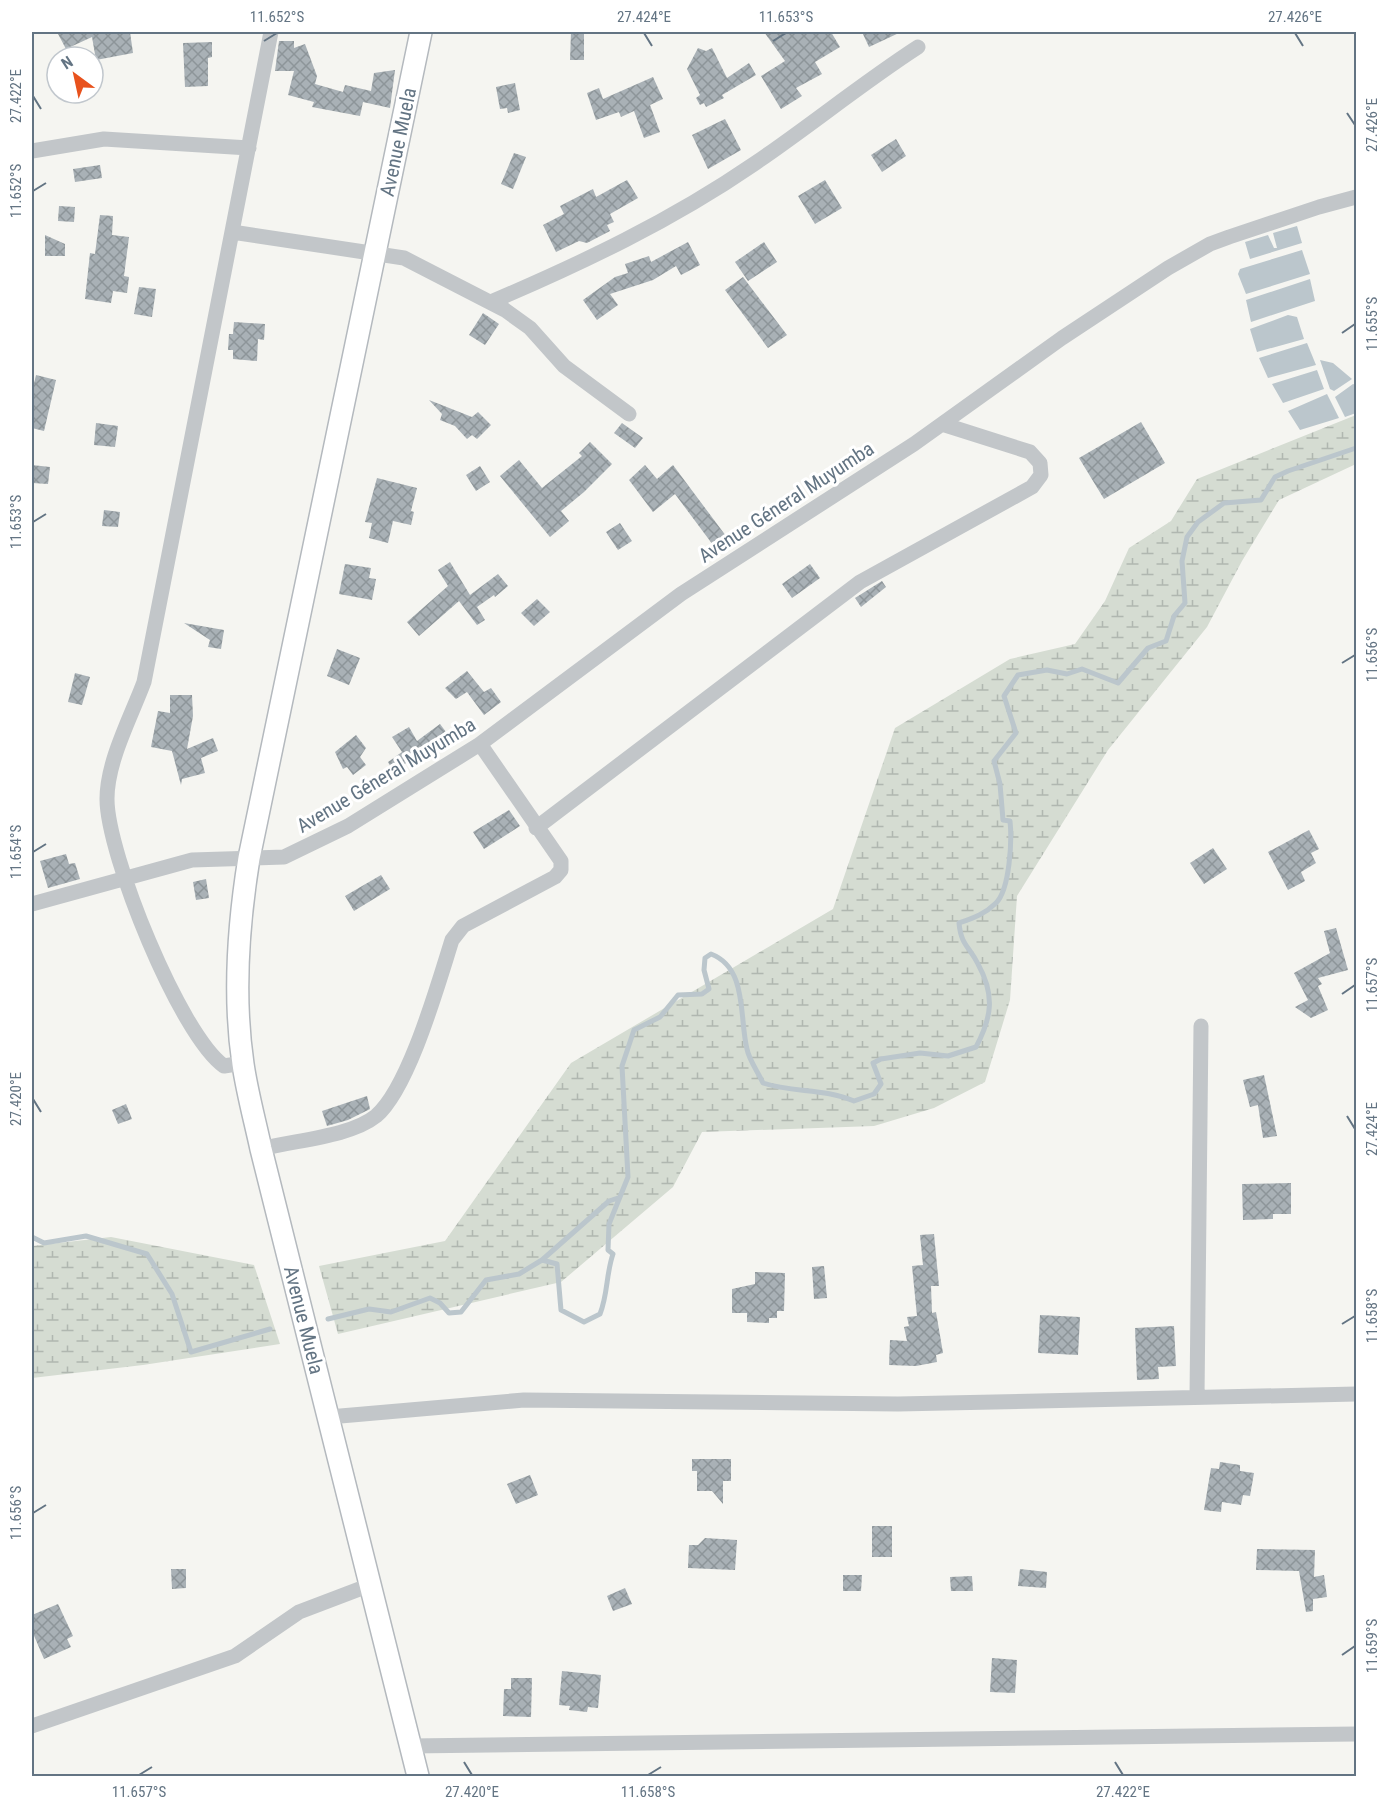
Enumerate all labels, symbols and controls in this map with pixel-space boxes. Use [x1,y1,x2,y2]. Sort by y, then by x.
text: 11.652°S [250,8,304,26]
text: 27.424°E [617,8,671,26]
text: 11.653°S [759,8,813,26]
text: 27.426°E [1268,8,1322,26]
north arrow [45,45,105,105]
text: N [58,52,76,73]
text: 27.422°E [7,69,25,123]
street label: Avenue Muela [375,85,421,199]
text: 27.426°E [1363,98,1381,152]
text: 11.652°S [7,164,25,218]
text: 11.655°S [1363,297,1381,351]
street label: Avenue Géneral Muyumba [694,436,878,568]
text: 11.653°S [7,495,25,549]
text: 11.656°S [1363,628,1381,682]
street label: Avenue Géneral Muyumba [292,712,480,838]
text: 11.654°S [7,825,25,879]
text: 11.657°S [1363,958,1381,1012]
text: 27.420°E [7,1072,25,1126]
text: 27.424°E [1363,1102,1381,1156]
street label: Avenue Muela [279,1263,329,1377]
text: 11.658°S [1363,1289,1381,1343]
text: 11.656°S [7,1486,25,1540]
text: 11.659°S [1363,1619,1381,1673]
text: 11.657°S [112,1783,166,1801]
text: 27.420°E [445,1783,499,1801]
text: 11.658°S [621,1783,675,1801]
text: 27.422°E [1096,1783,1150,1801]

